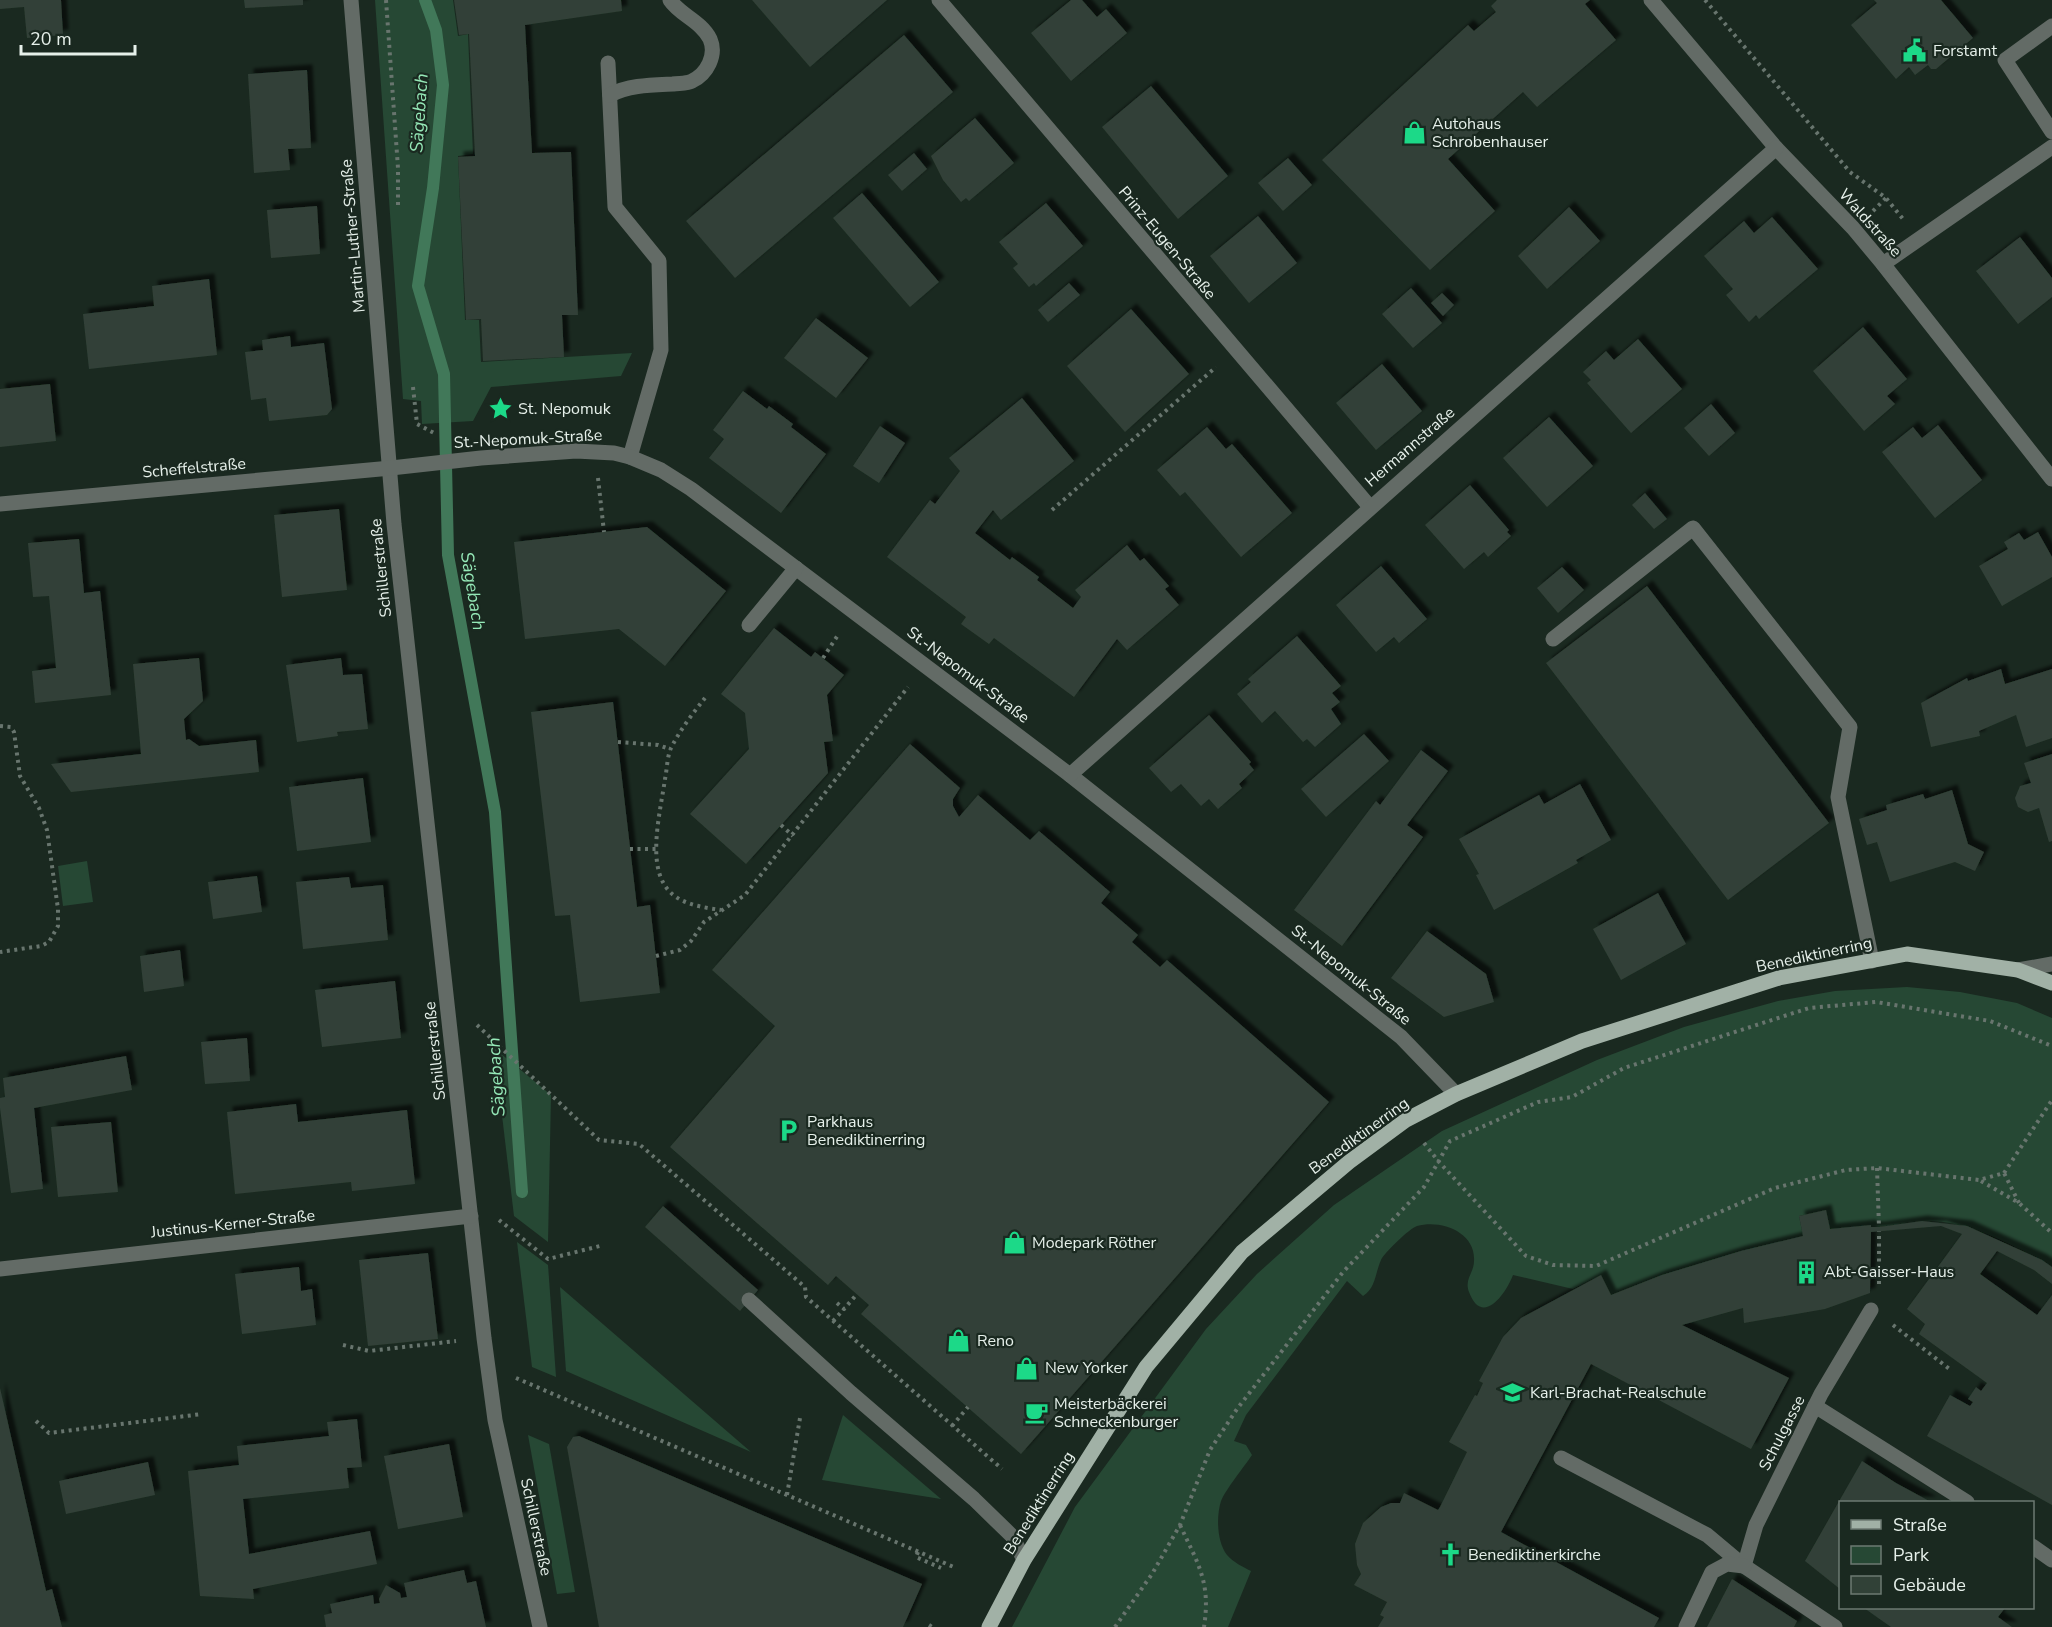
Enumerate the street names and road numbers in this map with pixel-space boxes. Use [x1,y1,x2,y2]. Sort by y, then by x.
street label: Martin-Luther-Straße [335,158,371,314]
street label: Prinz-Eugen-Straße [1113,182,1221,304]
street label: Waldstraße [1833,184,1907,262]
street label: Hermannstraße [1360,402,1460,492]
street label: St.-Nepomuk-Straße [453,424,603,454]
street label: Scheffelstraße [141,453,247,483]
street label: Schillerstraße [365,517,397,619]
street label: St.-Nepomuk-Straße [902,622,1034,728]
street label: St.-Nepomuk-Straße [1286,920,1416,1030]
street label: Benediktinerring [1754,932,1874,978]
street label: Schillerstraße [419,1000,451,1102]
street label: Benediktinerring [1305,1092,1413,1180]
street label: Justinus-Kerner-Straße [149,1204,316,1244]
street label: Schulgasse [1754,1392,1810,1474]
street label: Benediktinerring [998,1447,1080,1559]
street label: Schillerstraße [515,1476,557,1578]

